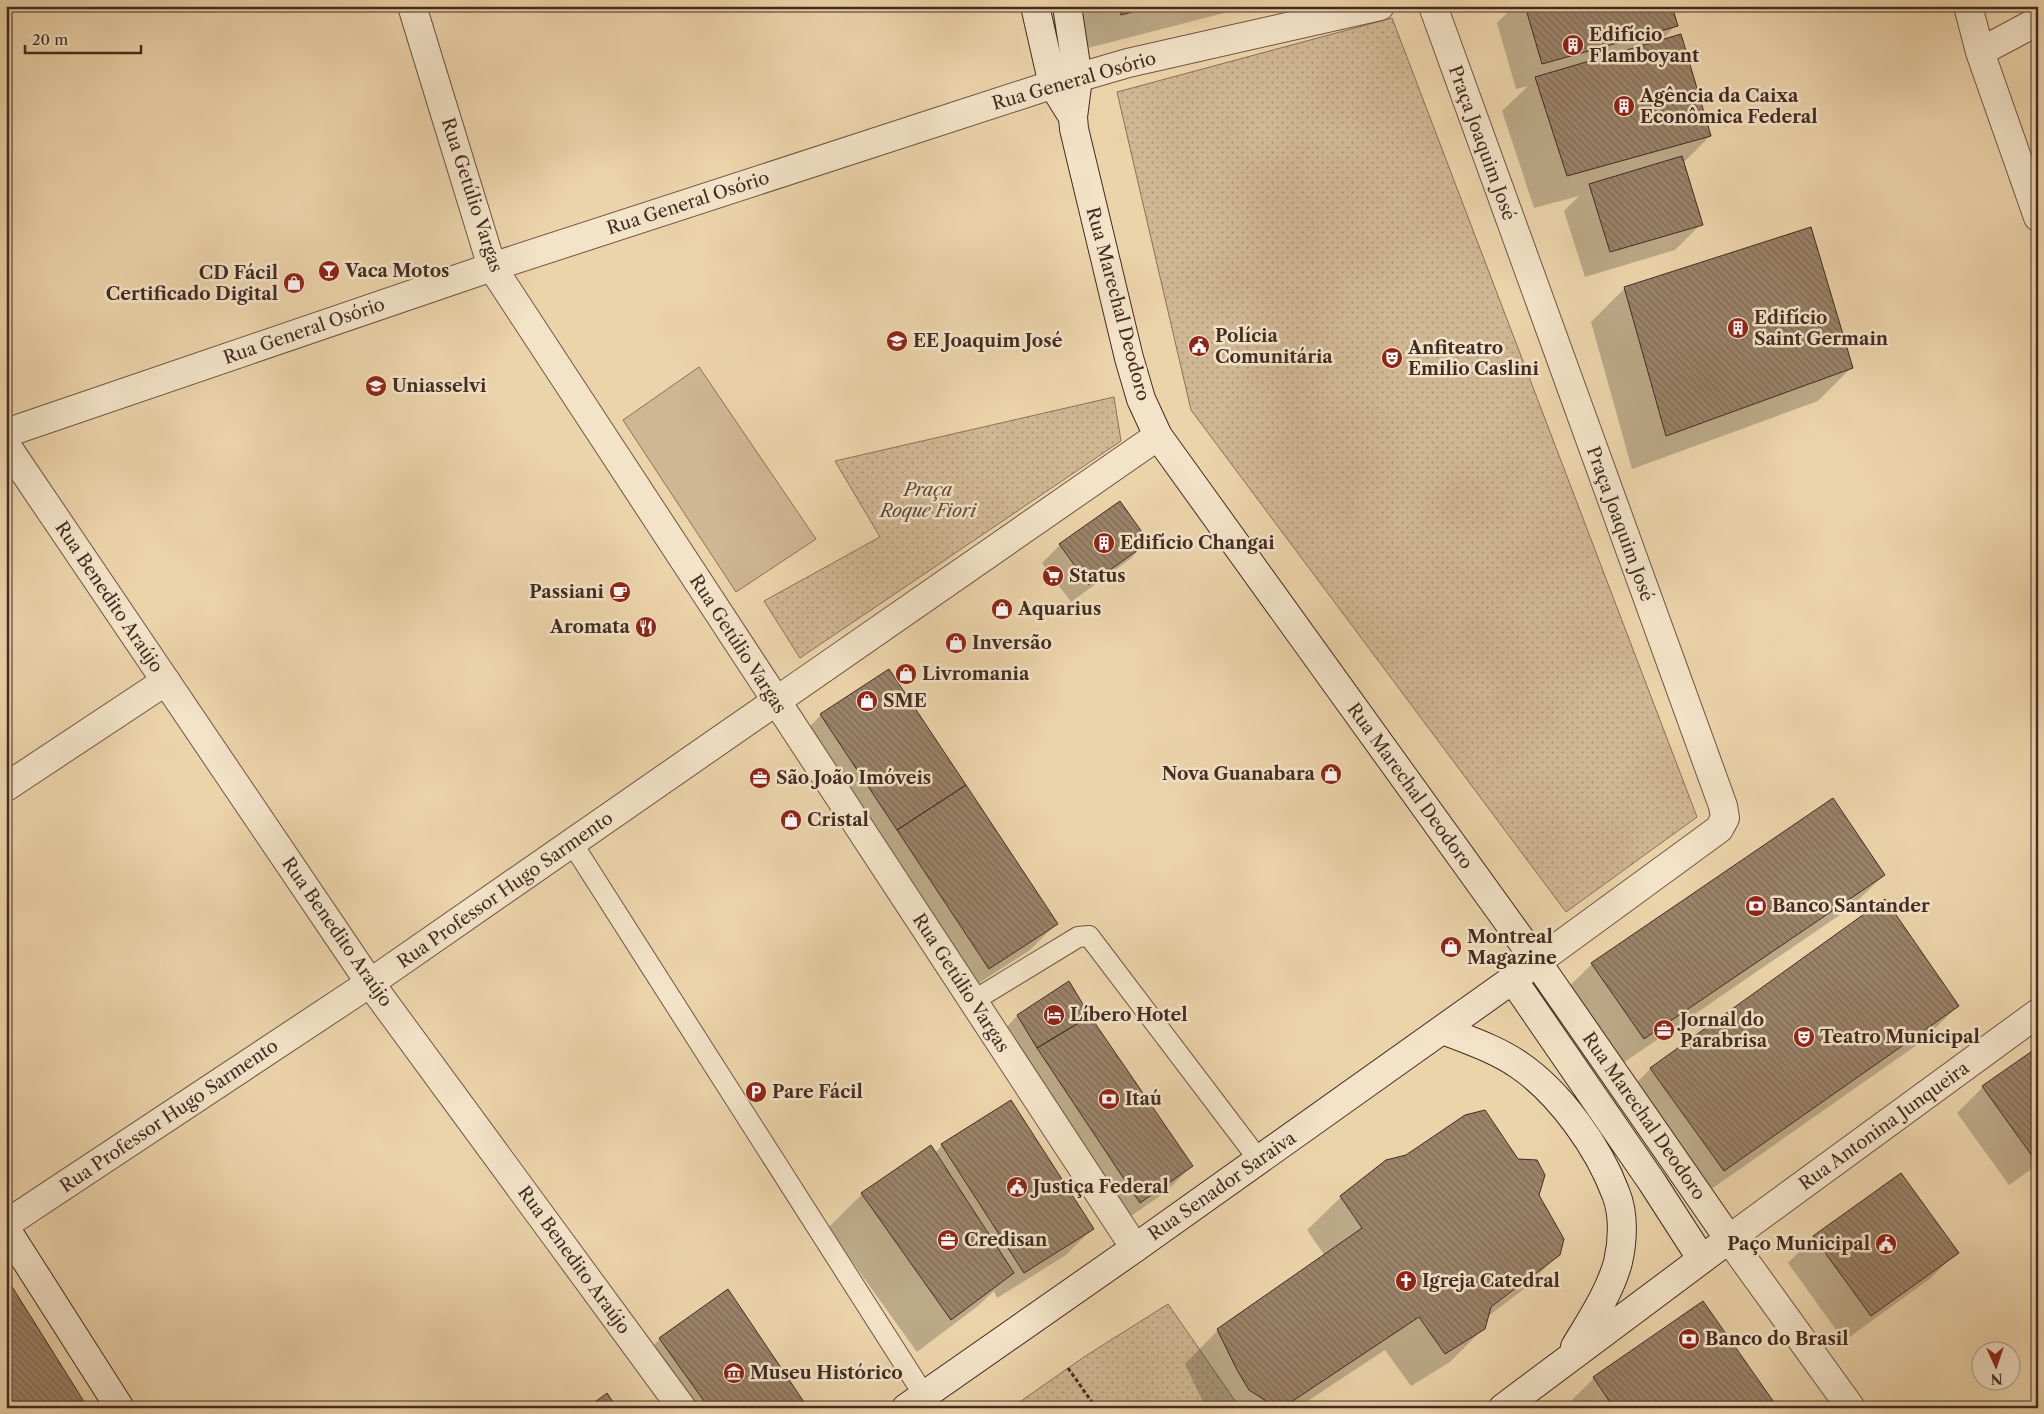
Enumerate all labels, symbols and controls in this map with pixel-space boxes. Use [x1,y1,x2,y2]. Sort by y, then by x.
scale bar [25,22,141,54]
place label: Edifício Flamboyant [1589,24,1700,67]
text: 20 m [32,30,68,49]
building icon: Edifício Flamboyant [1561,33,1585,57]
street label: Rua General Osório [990,47,1158,115]
street label: Praça Joaquim José [1444,62,1520,224]
place label: Agência da Caixa Econômica Federal [1639,85,1818,128]
building icon: Agência da Caixa Econômica Federal [1612,94,1636,118]
street label: Rua Getúlio Vargas [437,115,507,275]
street label: Rua General Osório [604,166,772,240]
street label: Rua Marechal Deodoro [1082,205,1154,403]
bar icon: Vaca Motos [317,259,341,283]
place label: Vaca Motos [344,260,449,282]
place label: CD Fácil Certificado Digital [106,262,278,305]
shop icon: CD Fácil Certificado Digital [282,271,306,295]
street label: Rua General Osório [220,293,388,369]
place label: Edifício Saint Germain [1754,307,1889,350]
building icon: Edifício Saint Germain [1726,316,1750,340]
place label: Polícia Comunitária [1215,325,1333,368]
school or university icon: EE Joaquim José [885,329,909,353]
place label: EE Joaquim José [913,330,1063,352]
public building icon: Polícia Comunitária [1187,334,1211,358]
place label: Anfiteatro Emilio Caslini [1407,337,1539,380]
theatre icon: Anfiteatro Emilio Caslini [1380,346,1404,370]
school or university icon: Uniasselvi [364,374,388,398]
place label: Uniasselvi [392,375,487,397]
street label: Praça Joaquim José [1582,443,1658,605]
park label: Praça Roque Fiori [878,479,977,522]
street label: Rua Benedito Araújo [50,517,168,677]
building icon: Edifício Changai [1092,531,1116,555]
place label: Edifício Changai [1120,532,1275,554]
supermarket icon: Status [1041,564,1065,588]
place label: Status [1069,565,1126,587]
street label: Rua Getúlio Vargas [685,570,791,718]
cafe icon: Passiani [608,580,632,604]
place label: Passiani [529,581,605,603]
shop icon: Aquarius [990,597,1014,621]
place label: Aquarius [1017,598,1101,620]
restaurant icon: Aromata [634,615,658,639]
place label: Aromata [549,616,631,638]
shop icon: Inversão [944,631,968,655]
place label: Inversão [972,632,1052,654]
shop icon: Livromania [894,662,918,686]
place label: Livromania [922,663,1030,685]
shop icon: SME [855,689,879,713]
place label: SME [883,690,927,712]
street label: Rua Marechal Deodoro [1342,699,1478,873]
shop icon: Nova Guanabara [1319,762,1343,786]
place label: Nova Guanabara [1162,763,1316,785]
office icon: São João Imóveis [748,766,772,790]
place label: São João Imóveis [776,767,931,789]
street label: Rua Professor Hugo Sarmento [393,807,617,973]
shop icon: Cristal [779,808,803,832]
place label: Cristal [807,809,869,831]
street label: Rua Benedito Araújo [277,853,397,1011]
bank icon: Banco Santander [1744,894,1768,918]
place label: Banco Santander [1772,895,1930,917]
street label: Rua Getúlio Vargas [908,909,1014,1057]
place label: Montreal Magazine [1467,926,1557,969]
shop icon: Montreal Magazine [1439,935,1463,959]
hotel icon: Líbero Hotel [1042,1003,1066,1027]
place label: Líbero Hotel [1070,1004,1188,1026]
place label: Jornal do Parabrisa [1677,1009,1768,1052]
office icon: Jornal do Parabrisa [1652,1018,1676,1042]
theatre icon: Teatro Municipal [1792,1025,1816,1049]
place label: Teatro Municipal [1820,1026,1980,1048]
street label: Rua Marechal Deodoro [1578,1028,1710,1204]
street label: Rua Professor Hugo Sarmento [56,1035,282,1197]
street label: Rua Antonina Junqueira [1795,1057,1974,1195]
parking icon: Pare Fácil [744,1080,768,1104]
place label: Pare Fácil [772,1081,863,1103]
bank icon: Itaú [1097,1087,1121,1111]
place label: Itaú [1125,1088,1162,1110]
street label: Rua Senador Saraiva [1144,1126,1300,1245]
public building icon: Justiça Federal [1005,1175,1029,1199]
place label: Justiça Federal [1030,1176,1169,1198]
street label: Rua Benedito Araújo [513,1182,635,1338]
office icon: Credisan [936,1228,960,1252]
place label: Credisan [964,1229,1048,1251]
public building icon: Paço Municipal [1874,1232,1898,1256]
place label: Paço Municipal [1727,1233,1870,1255]
church icon: Igreja Catedral [1394,1269,1418,1293]
place label: Igreja Catedral [1422,1270,1560,1292]
bank icon: Banco do Brasil [1677,1327,1701,1351]
place label: Banco do Brasil [1705,1328,1849,1350]
north arrow [1972,1342,2022,1392]
museum icon: Museu Histórico [722,1361,746,1385]
place label: Museu Histórico [750,1362,903,1384]
text: N [1990,1370,2003,1388]

